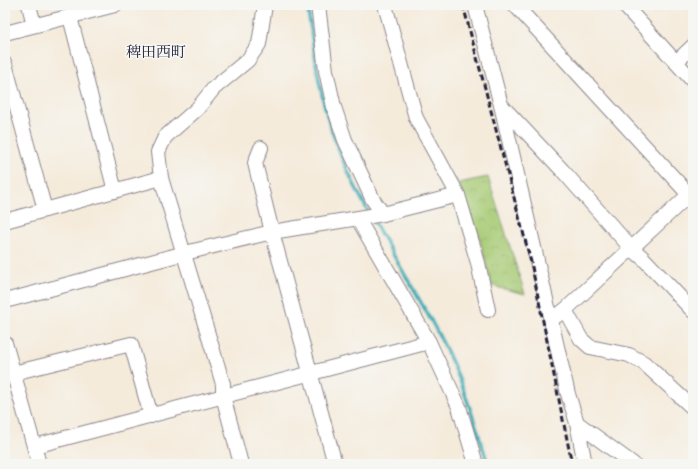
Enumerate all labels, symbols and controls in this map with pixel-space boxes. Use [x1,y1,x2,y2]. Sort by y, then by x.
district label: 稗田西町 [126,43,186,62]

